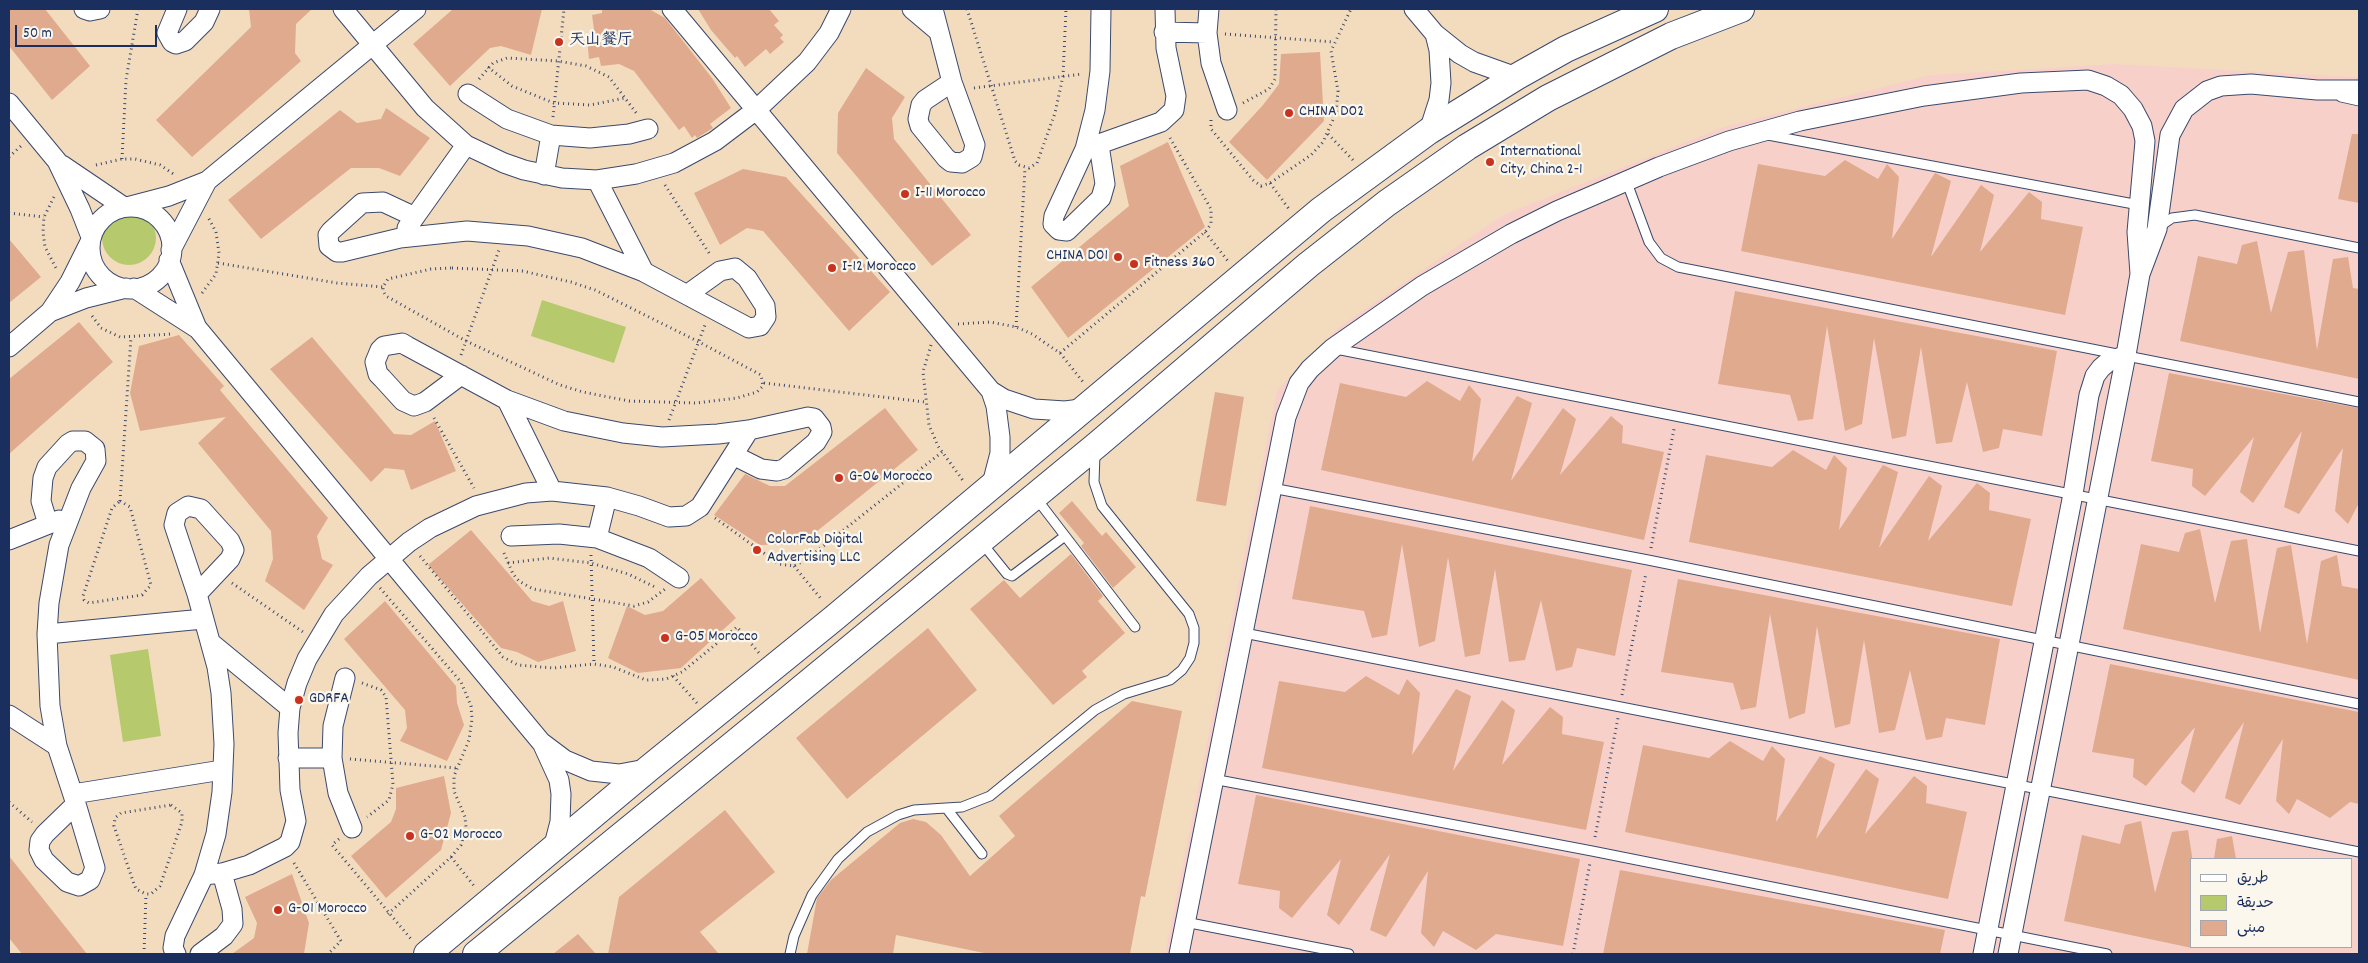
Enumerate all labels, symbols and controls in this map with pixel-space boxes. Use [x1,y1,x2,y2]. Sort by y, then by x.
scale bar [18,15,160,47]
text: 50 m [23,23,52,45]
place label: 天山餐厅 [569,32,633,52]
marker: 天山餐厅 [553,36,565,48]
place label: CHINA D02 [1299,103,1364,123]
marker: CHINA D02 [1283,107,1295,119]
place label: International City, China 2-1 [1500,143,1583,181]
marker: International City, China 2-1 [1484,156,1496,168]
place label: I-11 Morocco [915,184,986,204]
marker: I-11 Morocco [899,188,911,200]
place label: CHINA D01 [1046,247,1108,267]
marker: CHINA D01 [1112,251,1124,263]
place label: Fitness 360 [1144,254,1215,274]
place label: I-12 Morocco [842,258,916,278]
marker: Fitness 360 [1128,258,1140,270]
marker: I-12 Morocco [826,262,838,274]
place label: G-06 Morocco [849,468,932,488]
marker: G-06 Morocco [833,472,845,484]
place label: ColorFab Digital Advertising LLC [767,531,862,569]
marker: ColorFab Digital Advertising LLC [751,544,763,556]
place label: G-05 Morocco [675,628,758,648]
marker: G-05 Morocco [659,632,671,644]
place label: GDRFA [309,690,349,710]
marker: GDRFA [293,694,305,706]
place label: G-02 Morocco [420,826,502,846]
marker: G-02 Morocco [404,830,416,842]
legend [2190,858,2353,948]
text: طريق [2237,868,2269,890]
text: حديقة [2237,893,2274,915]
place label: G-01 Morocco [288,900,367,920]
marker: G-01 Morocco [272,904,284,916]
text: مبنى [2237,918,2265,940]

